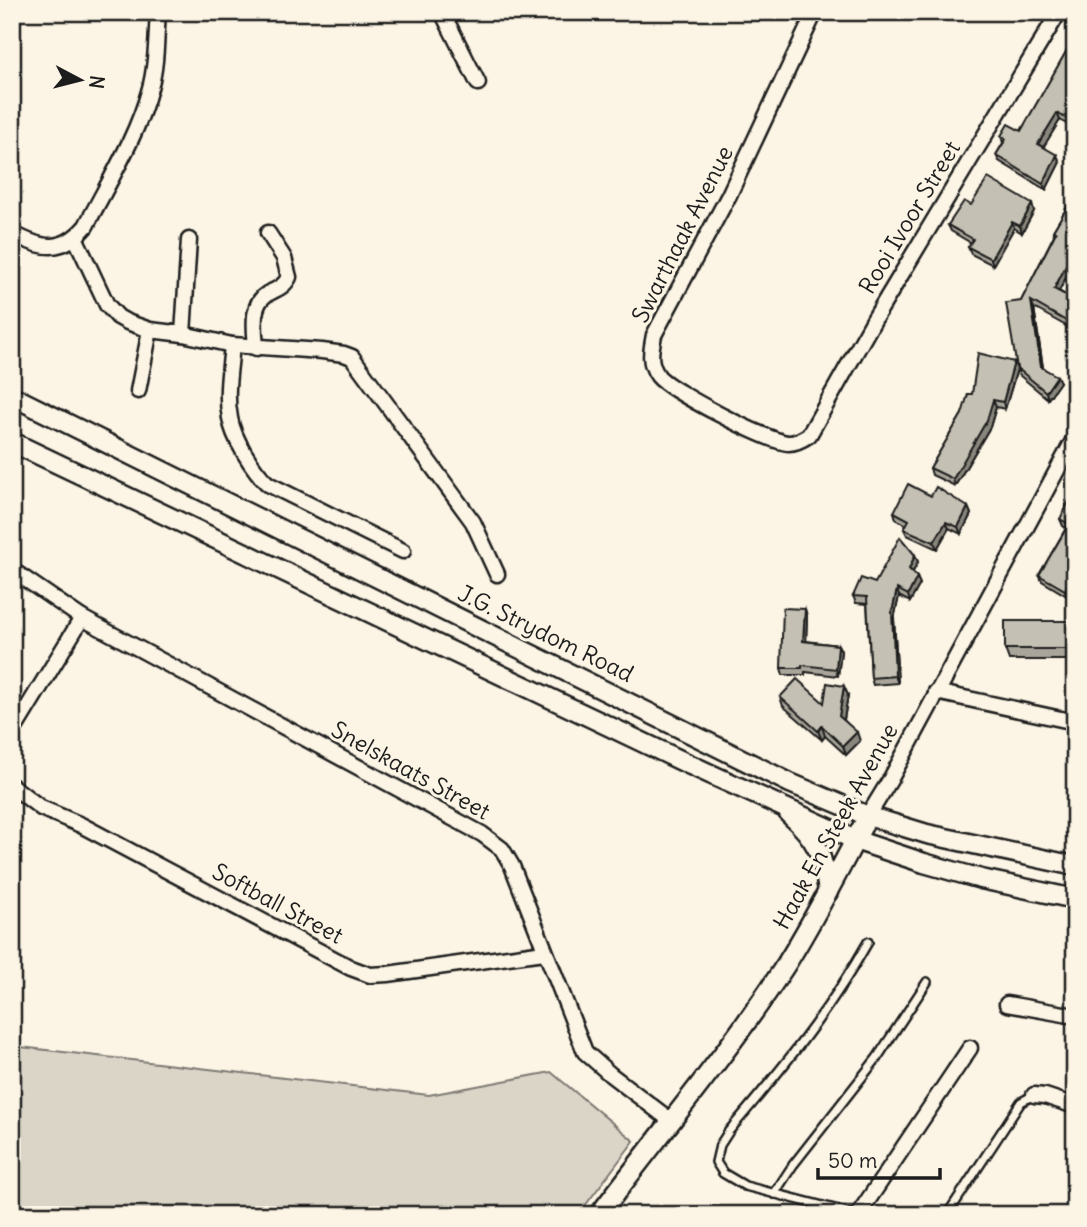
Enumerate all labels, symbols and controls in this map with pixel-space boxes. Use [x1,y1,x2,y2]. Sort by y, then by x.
north arrow [46,46,116,116]
text: N [84,74,110,90]
street label: Rooi Ivoor Street [852,135,966,299]
street label: Swarthaak Avenue [625,141,739,327]
street label: J.G. Strydom Road [454,578,638,688]
street label: Snelskaats Street [327,714,496,826]
street label: Haak En Steek Avenue [766,718,904,934]
street label: Softball Street [208,856,349,950]
scale bar [818,1136,940,1180]
text: 50 m [828,1147,877,1174]

